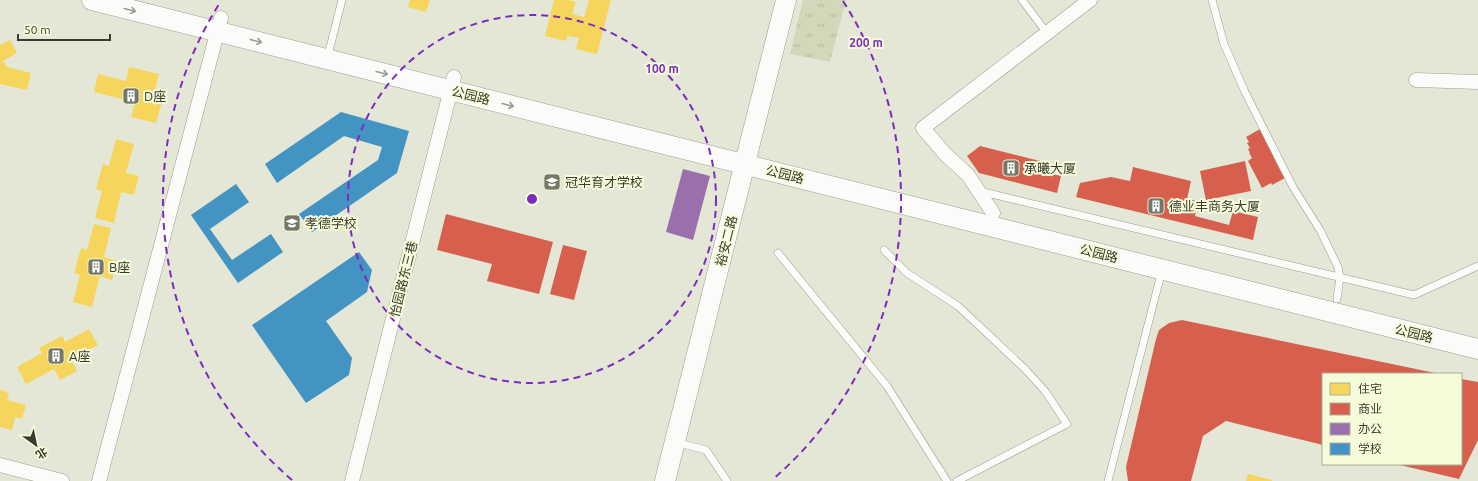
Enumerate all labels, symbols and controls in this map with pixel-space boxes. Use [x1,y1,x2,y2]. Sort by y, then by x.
one-way arrow [123,6,136,14]
scale bar [18,16,110,42]
text: 50 m [24,23,51,36]
text: 200 m [849,36,883,49]
one-way arrow [250,38,263,46]
text: 100 m [645,62,679,75]
one-way arrow [376,70,389,77]
street label: 公园路 [450,83,492,107]
building icon: D座 [121,86,141,106]
place label: D座 [144,89,166,103]
one-way arrow [502,101,515,109]
building icon: 承曦大厦 [1001,158,1021,178]
place label: 承曦大厦 [1024,161,1076,175]
street label: 公园路 [764,162,806,186]
school or university icon: 冠华育才学校 [542,172,562,192]
place label: 冠华育才学校 [565,175,643,189]
centre of rings [525,192,539,206]
building icon: 德业丰商务大厦 [1146,196,1166,216]
place label: 德业丰商务大厦 [1169,199,1260,213]
school or university icon: 孝德学校 [282,213,302,233]
street label: 裕安二路 [713,214,739,268]
place label: 孝德学校 [305,216,357,230]
street label: 怡园路东三巷 [387,239,419,319]
street label: 公园路 [1078,241,1120,265]
building icon: B座 [86,257,106,277]
place label: B座 [109,260,130,274]
street label: 公园路 [1393,321,1435,345]
building icon: A座 [46,346,66,366]
place label: A座 [69,349,90,363]
legend [1322,373,1462,465]
text: 住宅 [1358,382,1382,395]
text: 商业 [1358,402,1382,415]
text: 办公 [1358,422,1382,435]
north arrow [16,425,56,465]
text: 学校 [1358,442,1382,455]
text: 北 [34,445,49,461]

